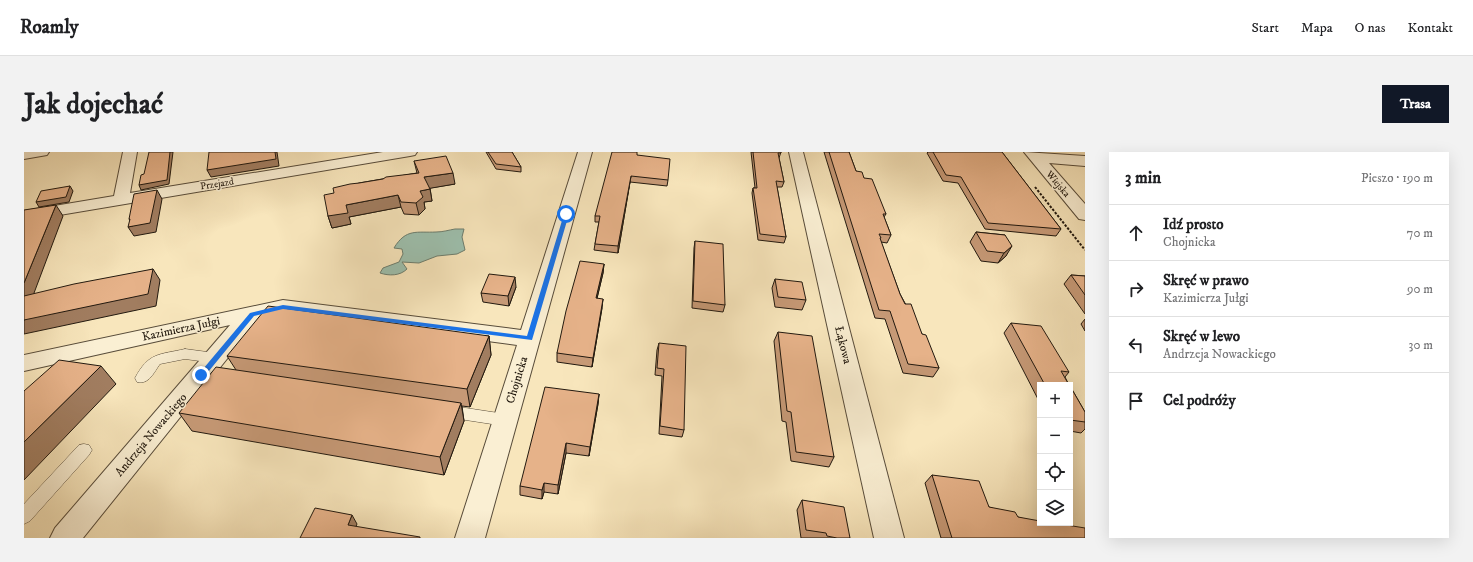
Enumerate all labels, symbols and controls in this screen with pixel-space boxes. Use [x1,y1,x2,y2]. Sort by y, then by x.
text: Roamly [20,16,79,39]
text: Start [1251,19,1279,37]
text: Mapa [1301,19,1333,37]
text: O nas [1355,19,1385,37]
text: Kontakt [1407,19,1453,37]
button: Trasa [1382,85,1449,123]
text: Jak dojechać [24,87,163,122]
text: 3 min [1125,167,1161,189]
street label: Wiejska [1043,168,1073,200]
text: Pieszo · 190 m [1361,170,1433,186]
street label: Przejazd [199,175,235,193]
route start [557,205,575,223]
text: Idź prosto [1163,215,1224,234]
icon: ahead [1125,222,1147,244]
text: 70 m [1407,225,1433,241]
text: Chojnicka [1163,234,1216,250]
text: Skręć w prawo [1163,271,1249,290]
icon: right [1125,278,1147,300]
text: 90 m [1407,281,1433,297]
text: Kazimierza Jułgi [1163,290,1249,306]
street label: Kazimierza Jułgi [141,313,221,345]
street label: Łąkowa [831,325,855,366]
text: Skręć w lewo [1163,327,1240,346]
icon: left [1125,334,1147,356]
text: 30 m [1409,337,1433,353]
text: Andrzeja Nowackiego [1163,346,1276,362]
street label: Chojnicka [503,354,532,405]
route end [192,366,210,384]
map controls [1037,382,1073,526]
button: + [1037,382,1073,418]
street label: Andrzeja Nowackiego [112,390,190,480]
icon: arrive [1125,390,1147,412]
text: Cel podróży [1163,391,1236,410]
button: − [1037,418,1073,454]
button: locate [1037,454,1073,490]
button: layers [1037,490,1073,526]

